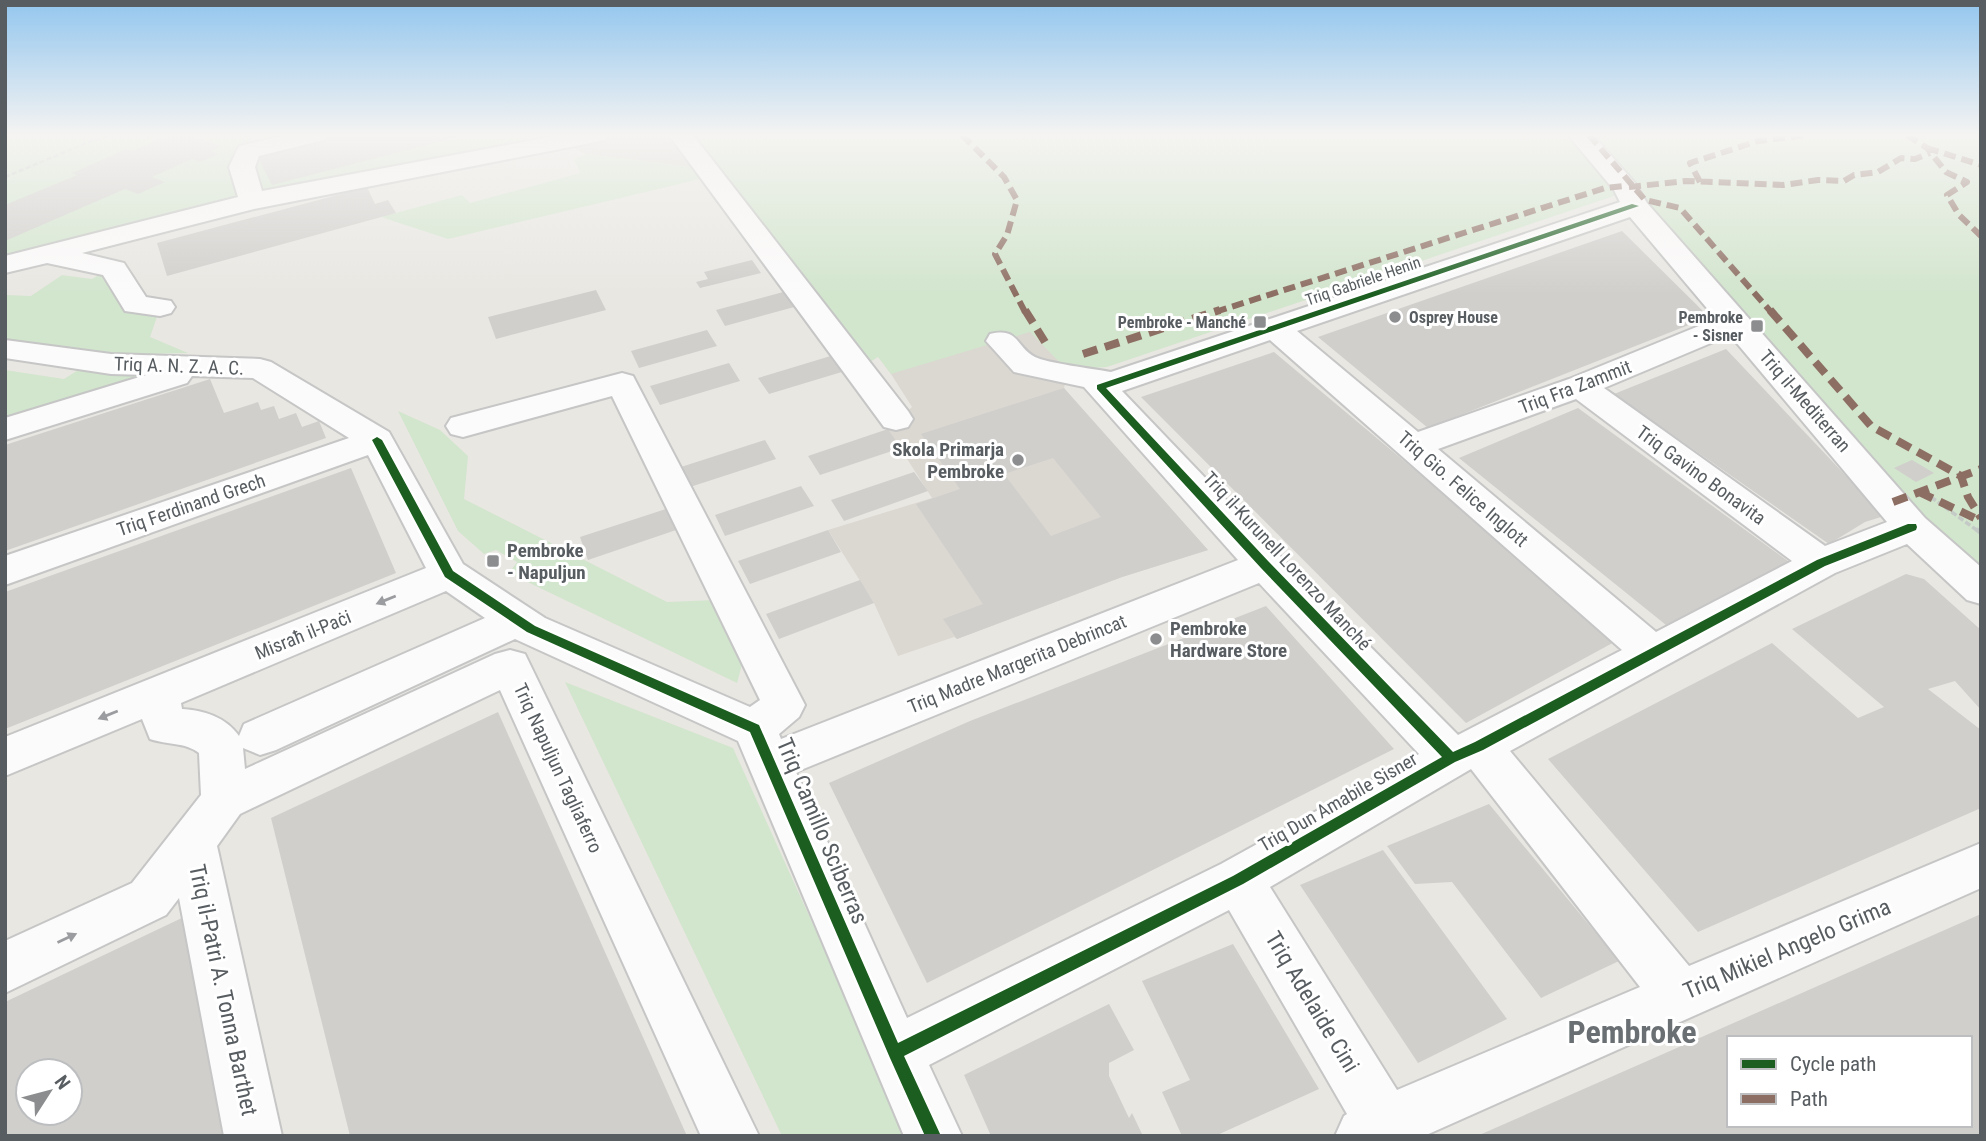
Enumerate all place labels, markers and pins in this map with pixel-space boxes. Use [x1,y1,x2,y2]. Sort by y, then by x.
place label: Osprey House [1409,308,1498,327]
place label: Pembroke - Sisner [1678,308,1743,345]
marker: Osprey House [1387,309,1403,325]
place label: Pembroke - Manché [1118,313,1246,332]
marker: Pembroke - Manché [1252,314,1268,330]
marker: Pembroke - Sisner [1749,318,1765,334]
place label: Skola Primarja Pembroke [892,438,1004,483]
marker: Skola Primarja Pembroke [1010,452,1026,468]
place label: Pembroke - Napuljun [507,539,586,584]
marker: Pembroke - Napuljun [485,553,501,569]
place label: Pembroke Hardware Store [1170,617,1287,662]
marker: Pembroke Hardware Store [1148,631,1164,647]

